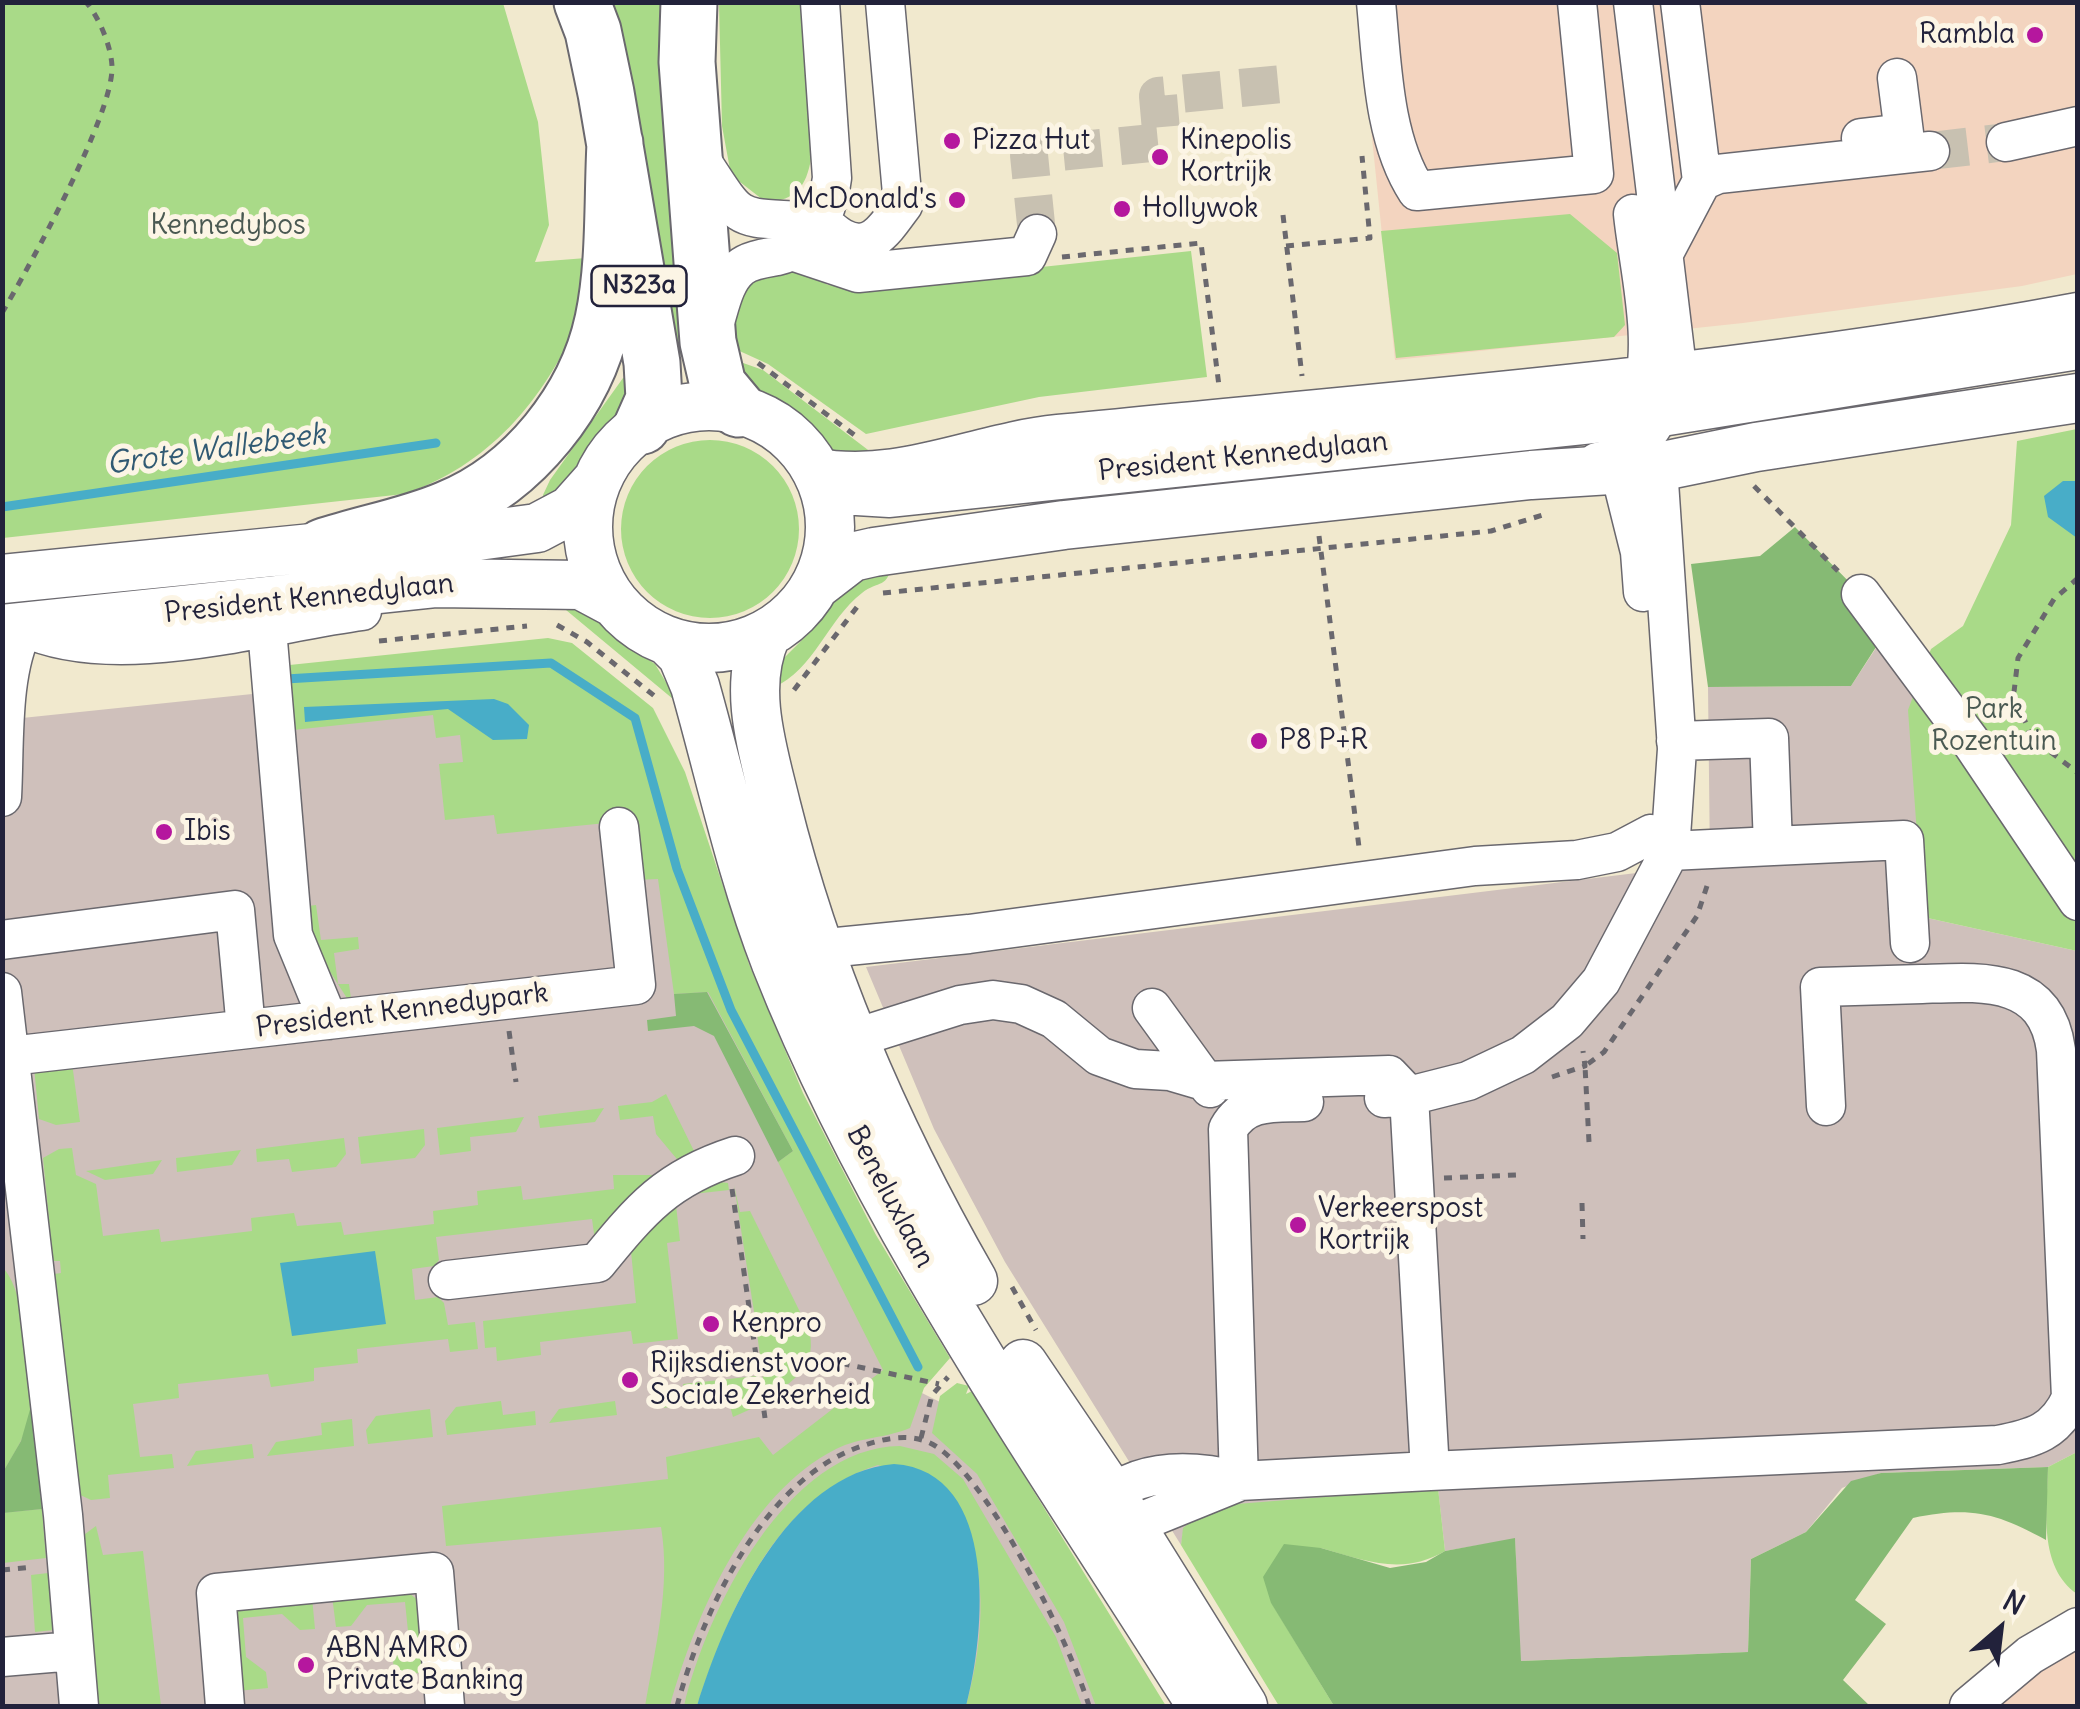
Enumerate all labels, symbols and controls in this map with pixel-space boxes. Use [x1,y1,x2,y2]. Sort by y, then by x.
place label: Rambla [1919,18,2015,52]
marker: Rambla [2024,24,2046,46]
place label: Pizza Hut [972,124,1090,158]
place label: Kinepolis Kortrijk [1180,124,1292,190]
marker: Pizza Hut [941,130,963,152]
marker: Kinepolis Kortrijk [1149,146,1171,168]
place label: McDonald's [792,183,937,217]
marker: McDonald's [946,189,968,211]
place label: Hollywok [1142,192,1258,226]
marker: Hollywok [1111,198,1133,220]
park label: Kennedybos [150,209,306,243]
road number: N323a [592,266,686,306]
water label: Grote Wallebeek [104,417,328,483]
street label: President Kennedylaan [1097,425,1389,489]
street label: President Kennedylaan [163,567,455,631]
park label: Park Rozentuin [1931,693,2057,759]
place label: P8 P+R [1279,724,1368,758]
marker: P8 P+R [1248,730,1270,752]
place label: Ibis [184,815,231,849]
marker: Ibis [153,821,175,843]
street label: President Kennedypark [254,976,550,1046]
street label: Beneluxlaan [839,1120,941,1274]
place label: Verkeerspost Kortrijk [1318,1192,1483,1258]
marker: Verkeerspost Kortrijk [1287,1214,1309,1236]
place label: Kenpro [731,1307,822,1341]
marker: Kenpro [700,1313,722,1335]
place label: Rijksdienst voor Sociale Zekerheid [650,1347,870,1413]
marker: Rijksdienst voor Sociale Zekerheid [619,1369,641,1391]
north arrow [1950,1579,2050,1679]
text: N [1997,1582,2031,1623]
place label: ABN AMRO Private Banking [326,1632,524,1698]
marker: ABN AMRO Private Banking [295,1654,317,1676]

